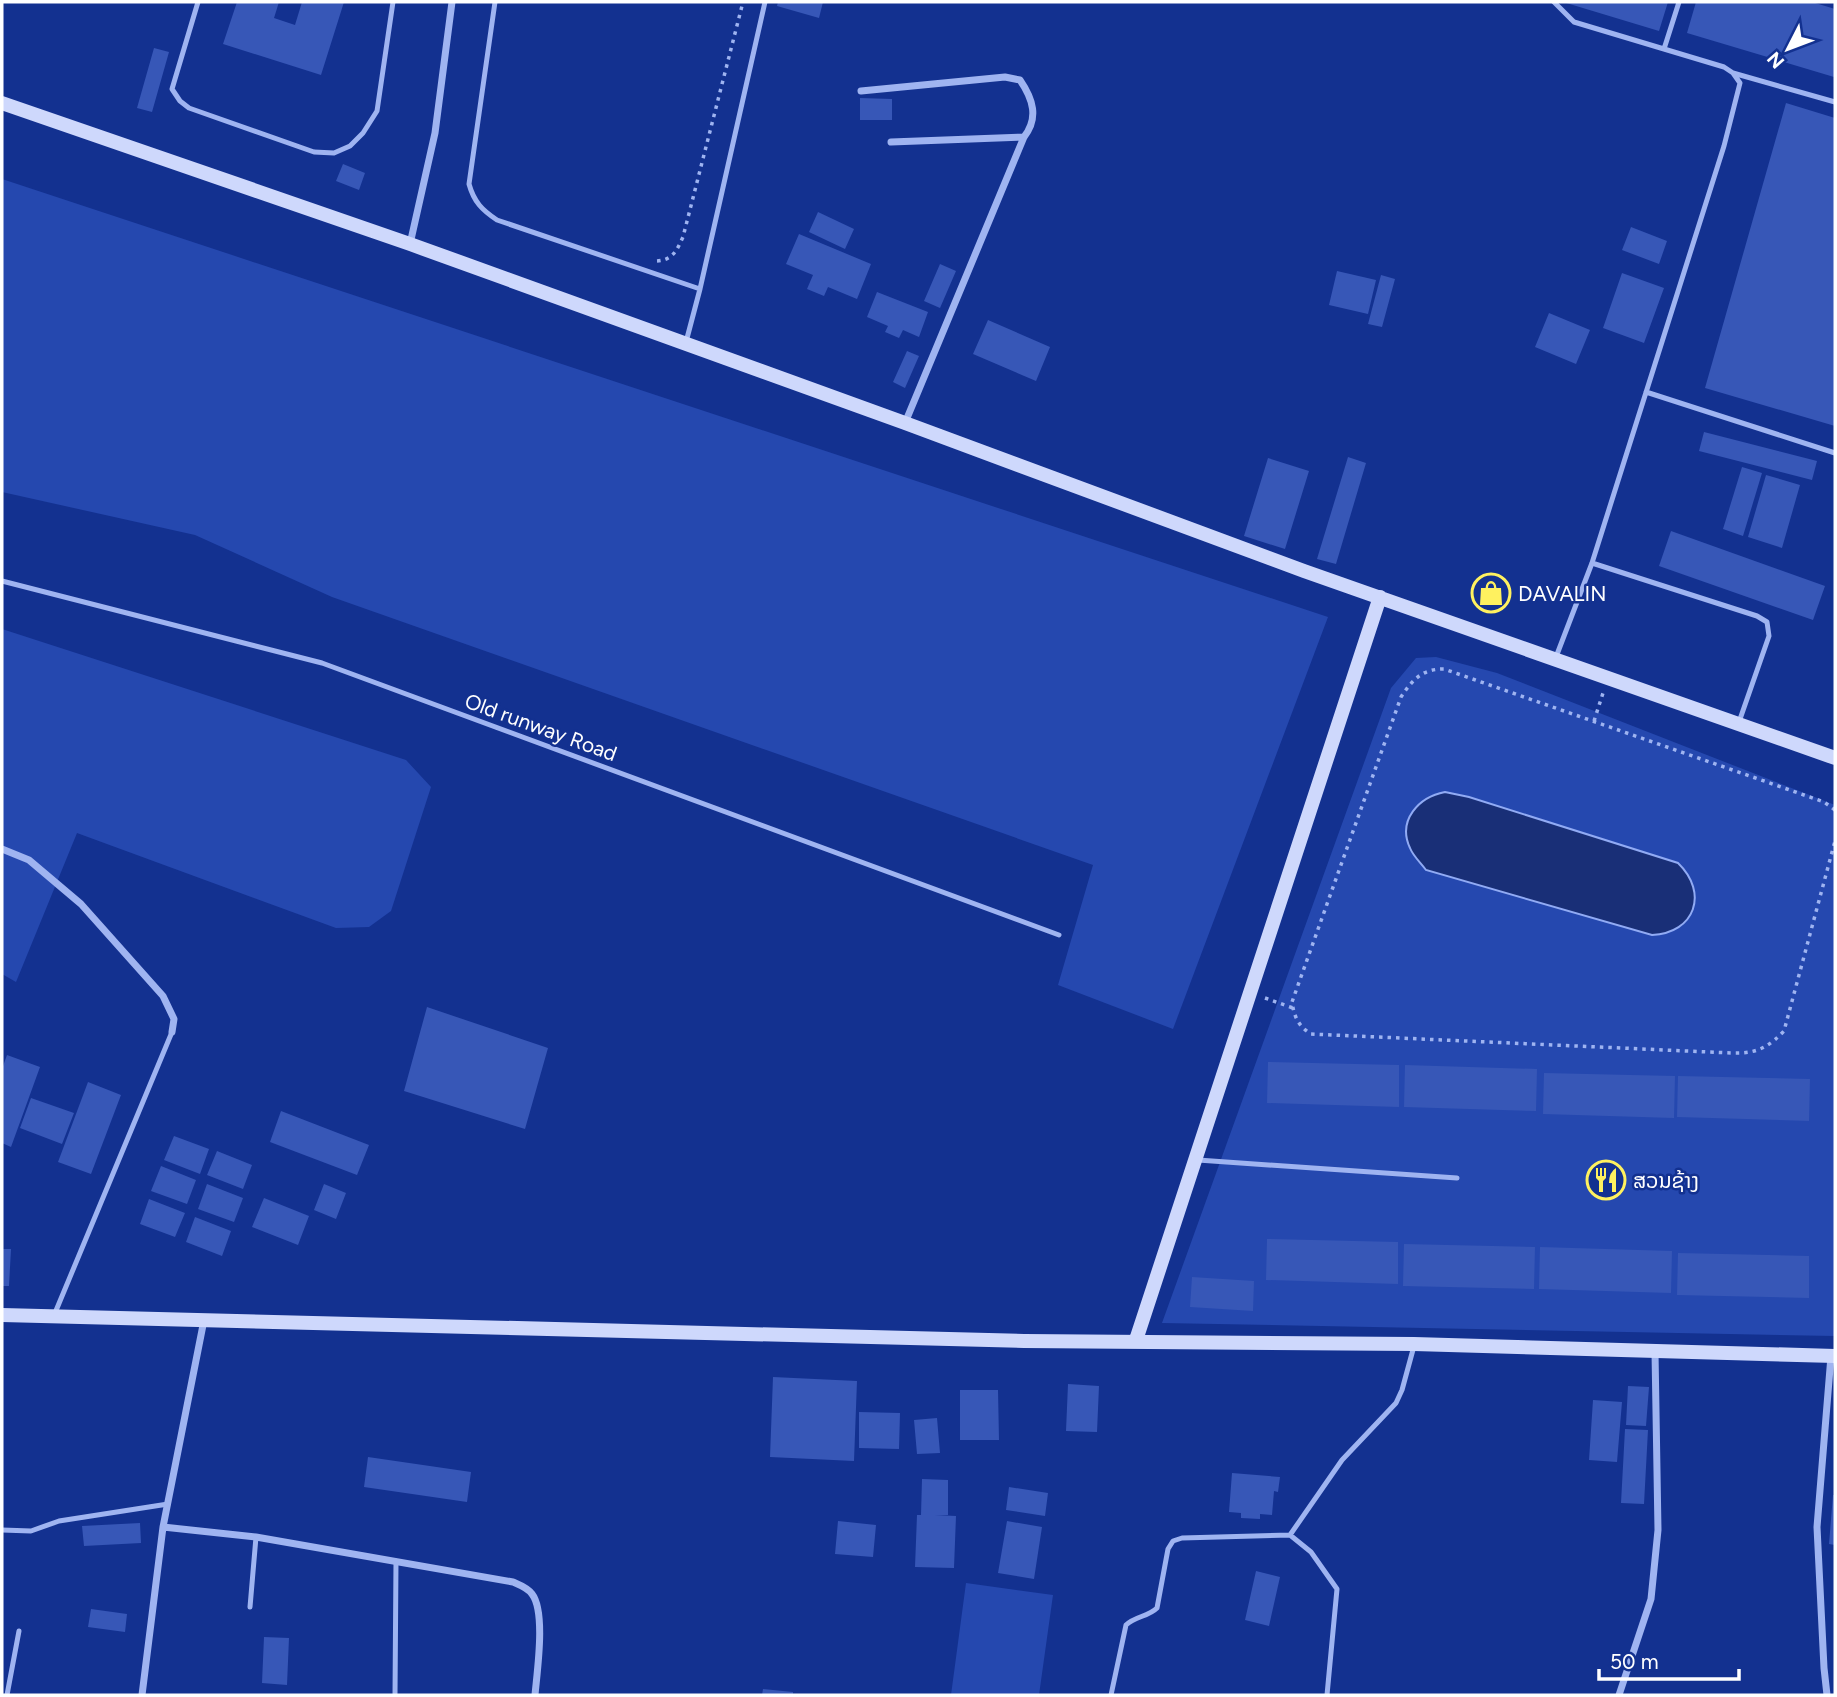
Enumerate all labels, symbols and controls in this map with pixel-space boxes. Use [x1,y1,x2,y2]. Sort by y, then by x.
north arrow [1753,14,1823,84]
text: N [1762,47,1789,73]
shop icon: DAVALIN [1470,572,1512,614]
place label: DAVALIN [1518,581,1606,606]
street label: Old runway Road [461,688,621,766]
restaurant icon: ສວນຊ້າງ [1585,1159,1627,1201]
place label: ສວນຊ້າງ [1633,1168,1699,1193]
scale bar [1599,1638,1739,1682]
text: 50 m [1610,1649,1659,1674]

